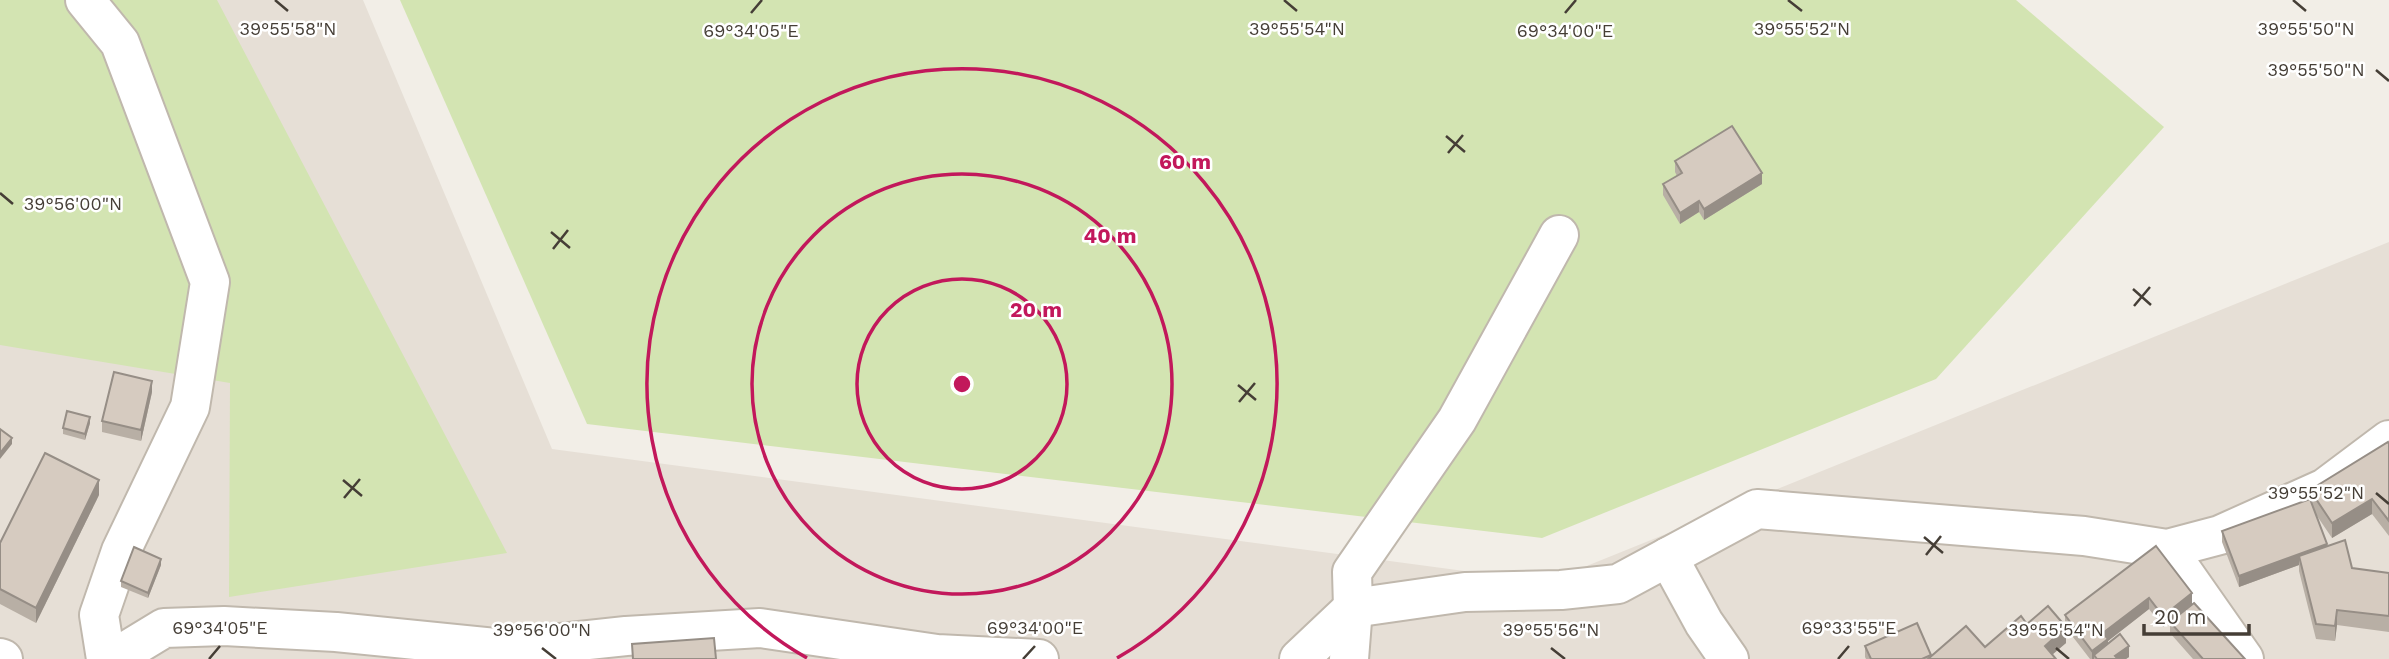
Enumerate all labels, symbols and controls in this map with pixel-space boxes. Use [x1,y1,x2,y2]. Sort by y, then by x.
text: 39°55'58"N [239,18,337,39]
text: 39°55'54"N [1249,18,1345,39]
text: 39°55'52"N [1754,18,1850,39]
text: 39°55'50"N [2257,18,2355,39]
text: 69°34'05"E [703,20,799,41]
text: 69°34'00"E [1517,20,1613,41]
text: 39°55'50"N [2267,59,2365,80]
text: 60 m [1159,149,1211,174]
text: 39°56'00"N [24,193,122,214]
text: 40 m [1084,223,1136,248]
text: 20 m [1010,297,1062,322]
centre of rings [950,372,974,396]
text: 39°55'52"N [2268,482,2364,503]
scale bar [2144,592,2249,636]
text: 20 m [2154,604,2206,629]
text: 69°34'05"E [172,617,268,638]
text: 69°34'00"E [987,617,1083,638]
text: 69°33'55"E [1801,617,1897,638]
text: 39°56'00"N [493,619,591,640]
text: 39°55'56"N [1503,619,1599,640]
text: 39°55'54"N [2008,619,2104,640]

